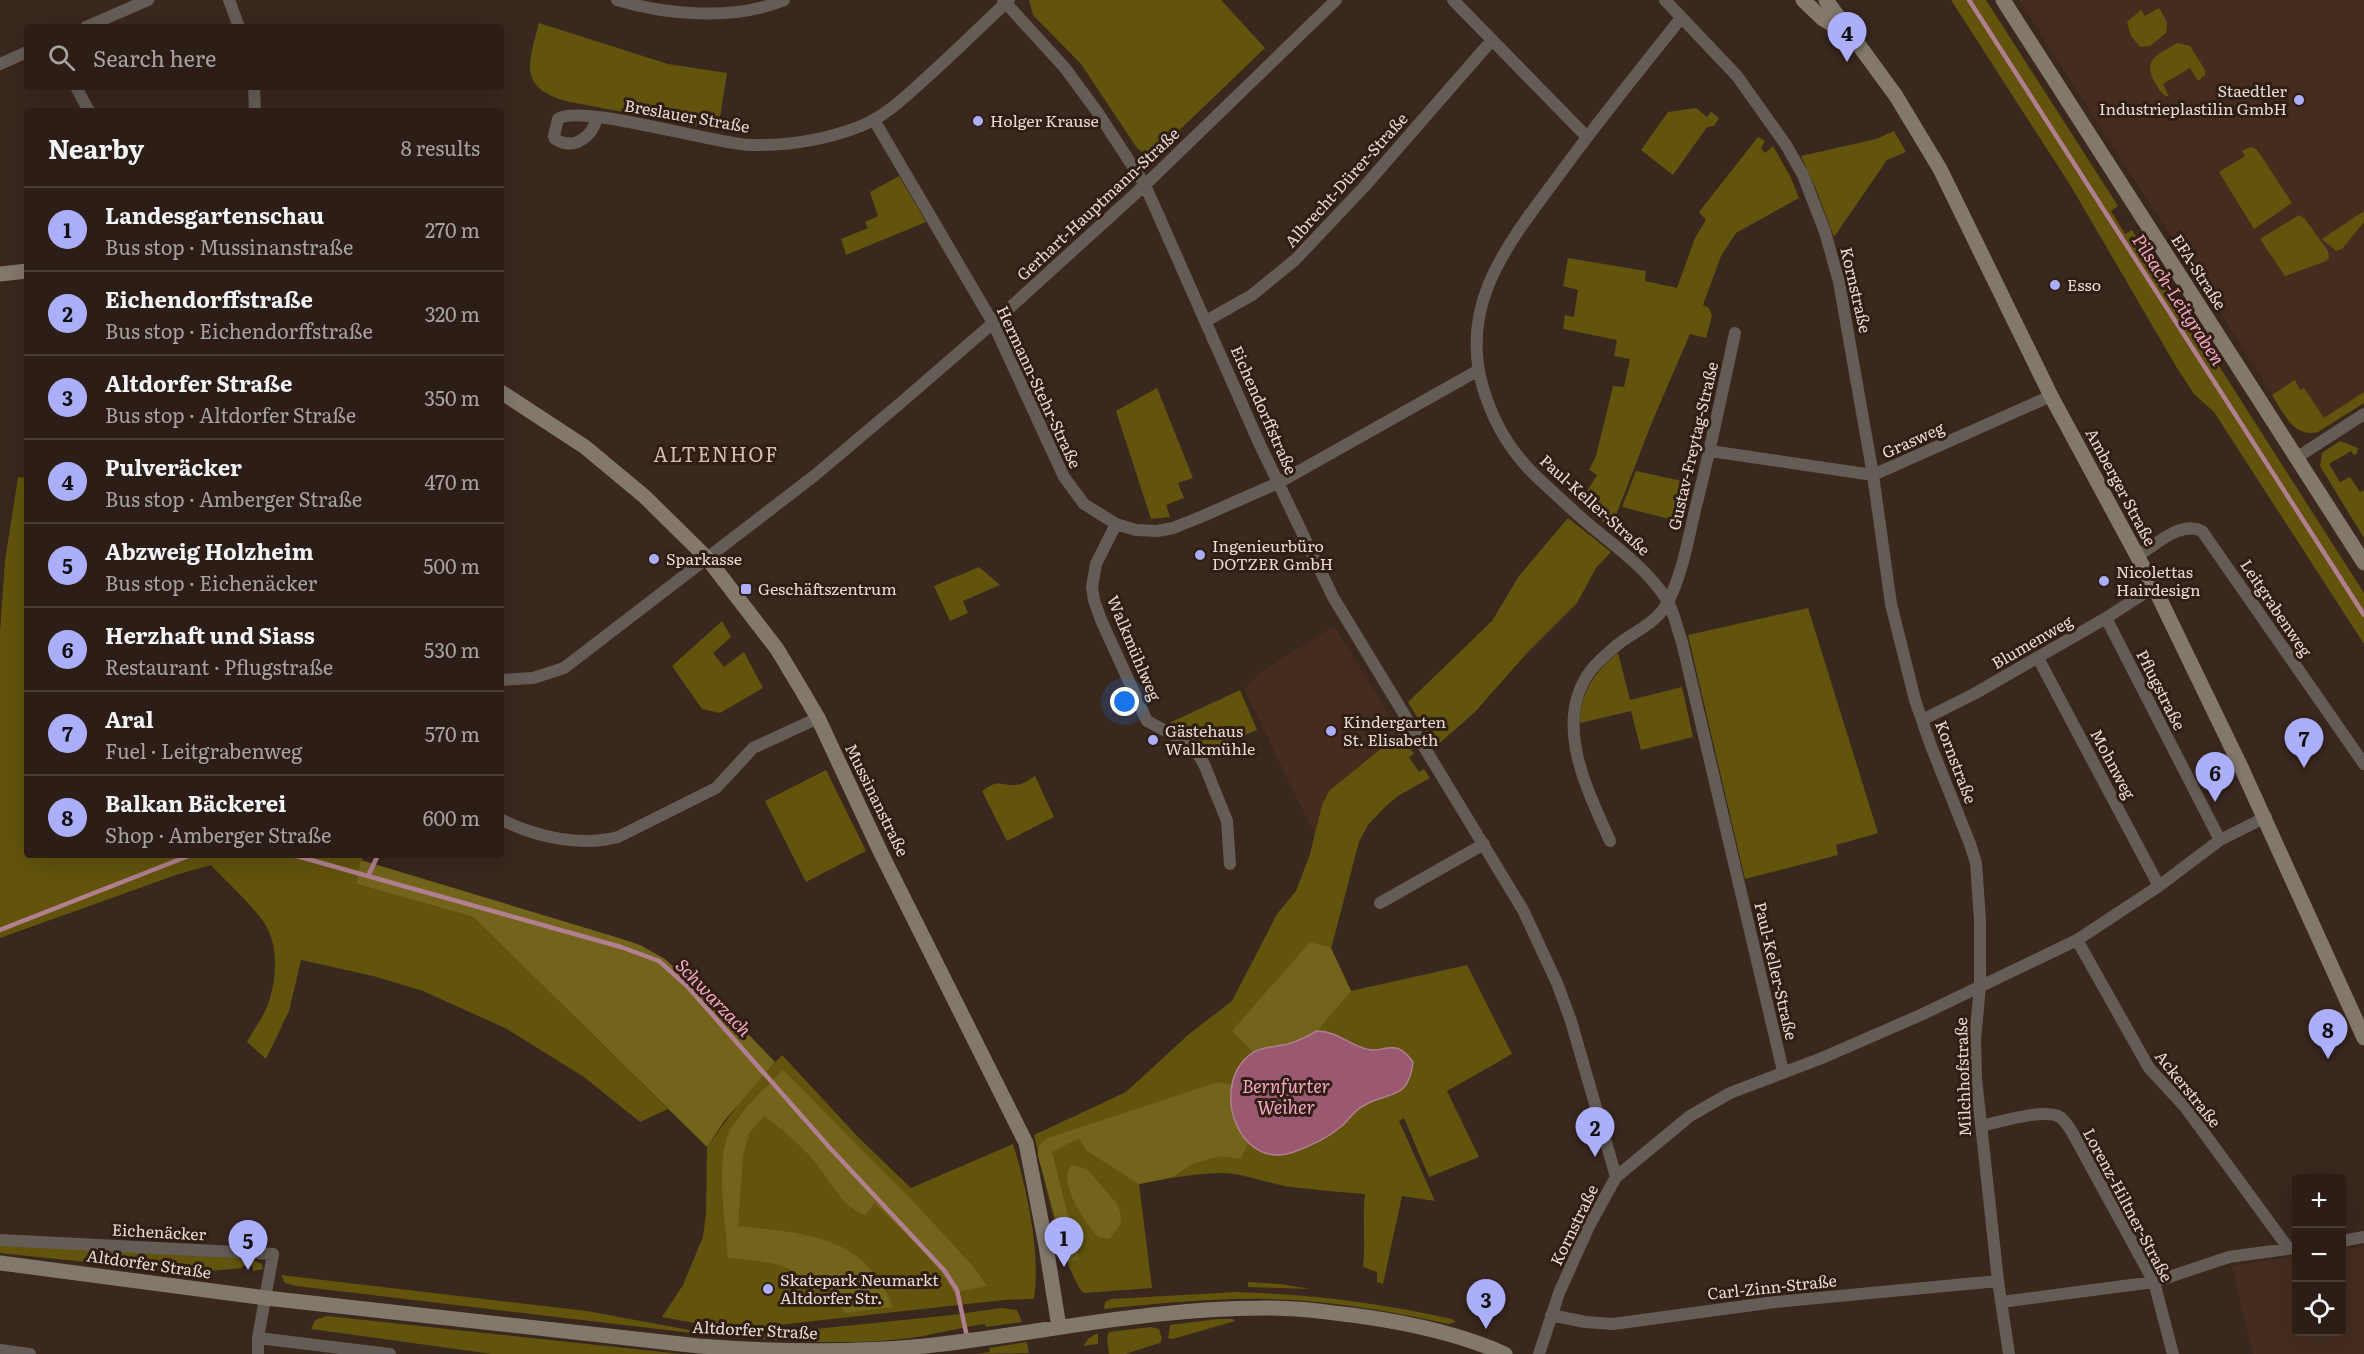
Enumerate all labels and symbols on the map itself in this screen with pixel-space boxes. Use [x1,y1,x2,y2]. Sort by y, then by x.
pin: 4 [1828,13,1866,62]
place label: Staedtler Industrieplastilin GmbH [2099,78,2287,120]
street label: Breslauer Straße [623,92,752,138]
marker: Staedtler Industrieplastilin GmbH [2292,93,2306,107]
street label: Albrecht-Dürer-Straße [1278,107,1412,252]
place label: Holger Krause [990,108,1099,132]
marker: Holger Krause [971,114,985,128]
street label: Gerhart-Hauptmann-Straße [1011,121,1184,285]
water label: Pilsach-Leitgraben [2127,228,2232,371]
street label: EFA-Straße [2166,229,2233,314]
street label: Kornstraße [1835,244,1879,335]
place label: Esso [2067,272,2101,296]
marker: Esso [2048,278,2062,292]
street label: Hermann-Stehr-Straße [992,301,1088,472]
street label: Eichendorffstraße [1226,341,1304,478]
street label: Gustav-Freytag-Straße [1661,359,1723,532]
street label: Grasweg [1878,415,1948,463]
street label: Amberger Straße [2081,423,2163,550]
district label: ALTENHOF [653,438,779,468]
street label: Paul-Keller-Straße [1535,448,1656,560]
place label: Ingenieurbüro DOTZER GmbH [1212,533,1333,575]
place label: Sparkasse [666,546,742,570]
marker: Ingenieurbüro DOTZER GmbH [1193,548,1207,562]
marker: Sparkasse [647,552,661,566]
street label: Leitgrabenweg [2235,554,2318,661]
place label: Nicolettas Hairdesign [2116,559,2201,601]
marker: Nicolettas Hairdesign [2097,574,2111,588]
place label: Geschäftszentrum [758,576,897,600]
marker: Geschäftszentrum [739,582,753,596]
street label: Walkmühlweg [1102,591,1168,704]
street label: Blumenweg [1986,608,2077,674]
street label: Pflugstraße [2131,645,2192,734]
your location [1110,687,1139,716]
place label: Kindergarten St. Elisabeth [1343,709,1447,751]
street label: Kornstraße [1930,716,1984,807]
place label: Gästehaus Walkmühle [1165,718,1255,760]
pin: 7 [2284,718,2324,768]
marker: Kindergarten St. Elisabeth [1324,724,1338,738]
street label: Mohnweg [2085,724,2142,803]
marker: Gästehaus Walkmühle [1146,733,1160,747]
street label: Mussinanstraße [840,739,916,860]
pin: 6 [2196,752,2234,802]
street label: Paul-Keller-Straße [1749,899,1805,1042]
water label: Schwarzach [670,952,759,1042]
pin: 8 [2308,1010,2348,1059]
street label: Milchhofstraße [1948,1017,1976,1137]
street label: Ackerstraße [2150,1045,2227,1132]
water label: Bernfurter Weiher [1242,1072,1330,1120]
pin: 2 [1576,1108,1614,1157]
street label: Lorenz-Hiltner-Straße [2078,1123,2180,1286]
street label: Kornstraße [1543,1180,1603,1269]
street label: Eichenäcker [111,1217,207,1245]
pin: 1 [1044,1218,1084,1267]
pin: 5 [228,1220,268,1270]
street label: Altdorfer Straße [85,1242,213,1284]
place label: Skatepark Neumarkt Altdorfer Str. [780,1267,939,1309]
street label: Carl-Zinn-Straße [1706,1267,1838,1305]
pin: 3 [1466,1280,1506,1329]
marker: Skatepark Neumarkt Altdorfer Str. [761,1282,775,1296]
street label: Altdorfer Straße [692,1314,818,1344]

